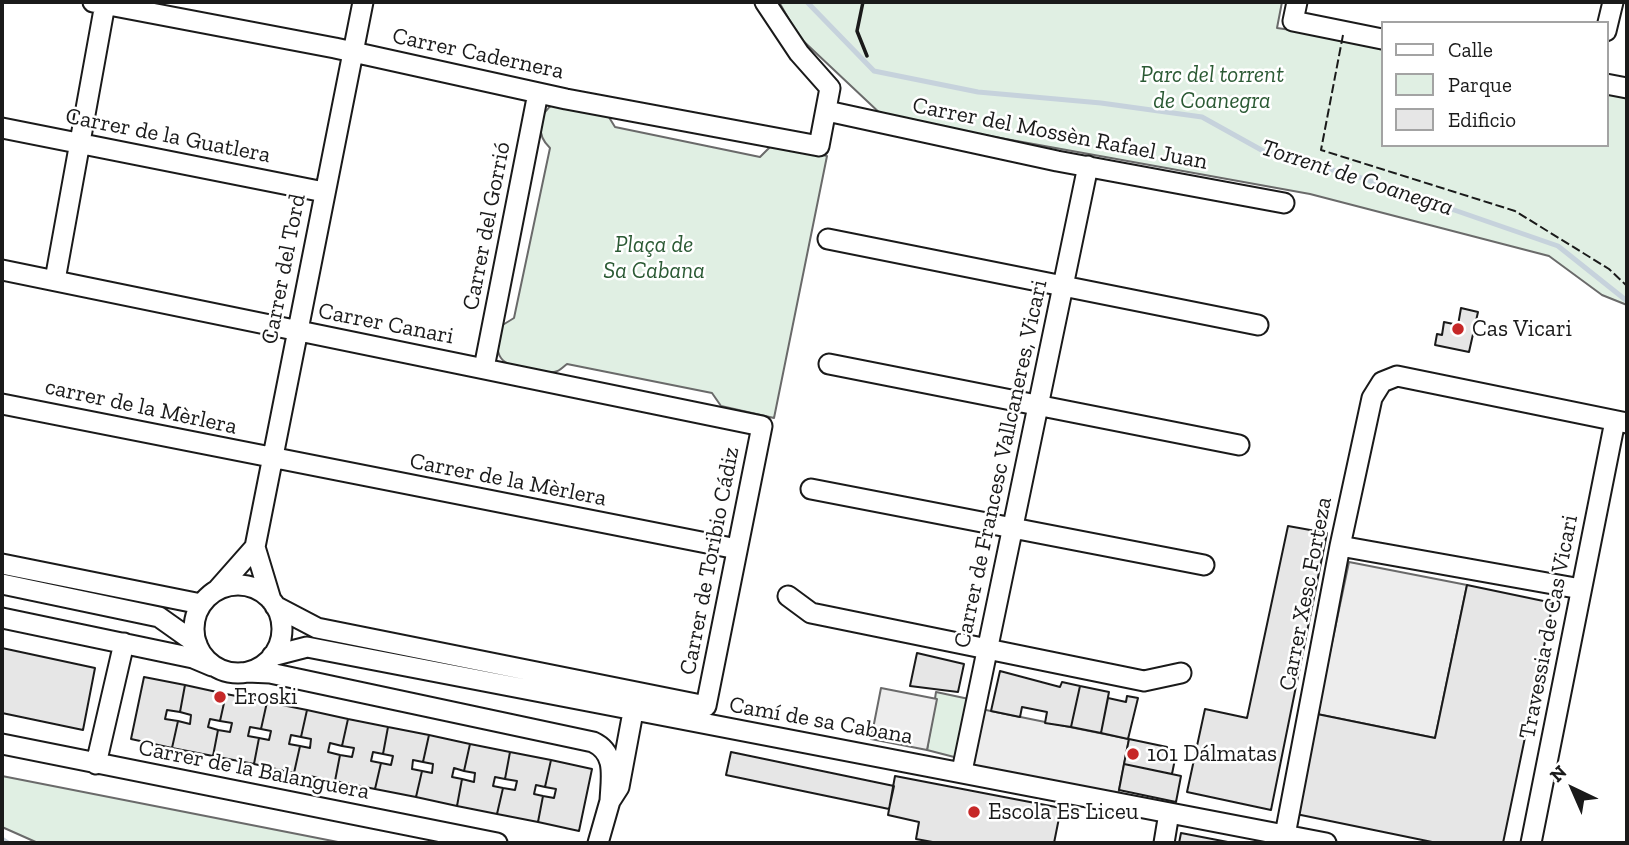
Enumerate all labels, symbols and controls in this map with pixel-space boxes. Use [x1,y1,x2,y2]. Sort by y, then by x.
legend [1380,21,1608,147]
street label: Carrer Cadernera [390,22,566,86]
text: Calle [1448,37,1493,62]
park label: Parc del torrent de Coanegra [1140,61,1284,115]
text: Parque [1448,72,1512,97]
street label: Carrer del Mossèn Rafael Juan [910,92,1210,176]
street label: Carrer de la Guatlera [63,103,273,169]
text: Edificio [1448,107,1516,132]
water label: Torrent de Coanegra [1258,133,1456,223]
street label: Carrer del Gorrió [457,139,517,313]
street label: Carrer del Tord [256,191,312,347]
park label: Plaça de Sa Cabana [603,231,705,285]
street label: Carrer de Francesc Vallcaneres, Vicari [948,278,1054,650]
street label: Carrer Canari [316,297,456,351]
place label: Cas Vicari [1472,315,1572,343]
marker: Cas Vicari [1450,321,1466,337]
street label: carrer de la Mèrlera [42,373,240,441]
street label: Carrer de Toribio Cádiz [674,445,746,677]
street label: Carrer de la Mèrlera [407,447,609,513]
street label: Carrer Xesc Forteza [1274,495,1338,693]
street label: Travessia de Cas Vicari [1514,513,1584,741]
place label: Eroski [234,683,297,711]
marker: Eroski [212,689,228,705]
street label: Camí de sa Cabana [727,691,915,751]
street label: Carrer de la Balanguera [136,734,372,806]
place label: 101 Dálmatas [1147,740,1277,768]
marker: 101 Dálmatas [1125,746,1141,762]
north arrow [1538,754,1608,824]
text: N [1545,760,1571,787]
place label: Escola Es Liceu [988,798,1139,826]
marker: Escola Es Liceu [966,804,982,820]

